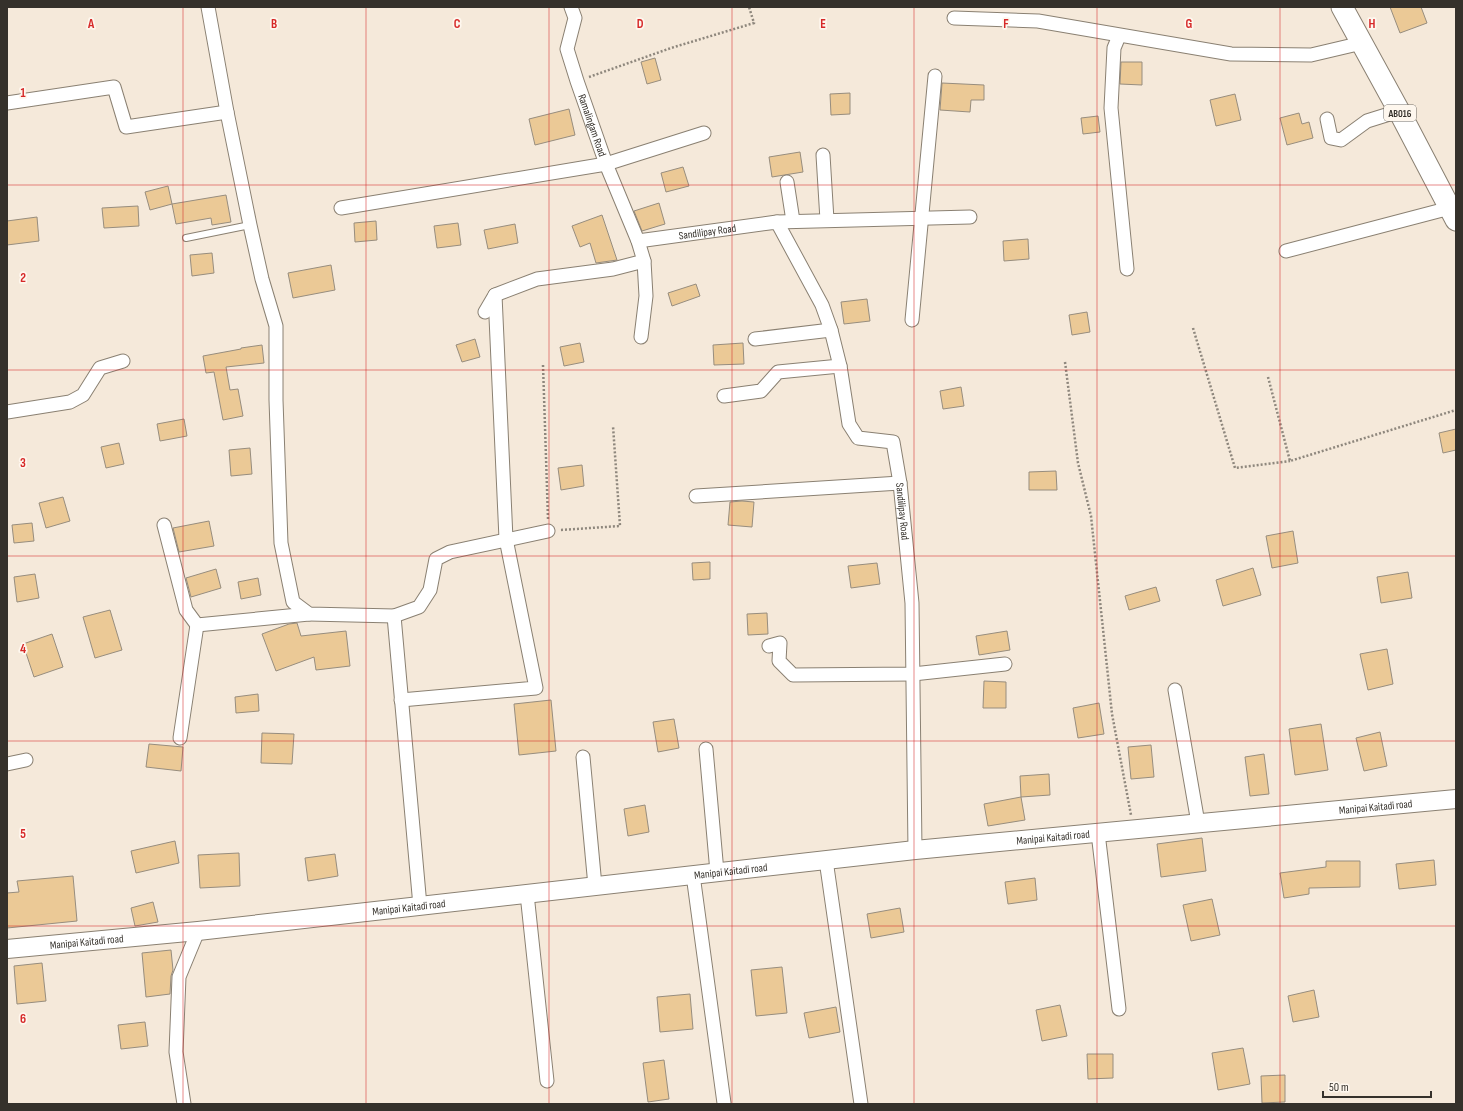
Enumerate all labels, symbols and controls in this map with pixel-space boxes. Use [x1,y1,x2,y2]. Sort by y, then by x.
text: A [87,16,95,32]
text: B [271,16,277,32]
text: C [454,16,461,32]
text: D [637,16,644,32]
text: E [820,16,826,32]
text: F [1003,16,1009,32]
text: G [1186,16,1193,32]
text: H [1369,16,1376,32]
text: 1 [20,85,26,101]
street label: Ramalingam Road [575,92,609,159]
road number: AB016 [1384,105,1416,121]
street label: Sandilipay Road [678,222,737,242]
text: 2 [20,270,26,286]
text: 3 [20,455,26,471]
street label: Sandilipay Road [893,482,912,541]
text: 4 [20,641,26,657]
street label: Manipai Kaitadi road [1338,797,1413,817]
text: 5 [20,826,26,842]
street label: Manipai Kaitadi road [1016,828,1091,847]
street label: Manipai Kaitadi road [693,861,769,882]
street label: Manipai Kaitadi road [372,897,447,918]
street label: Manipai Kaitadi road [49,932,124,952]
text: 6 [20,1011,26,1027]
scale bar [1323,1073,1431,1099]
text: 50 m [1329,1080,1349,1095]

